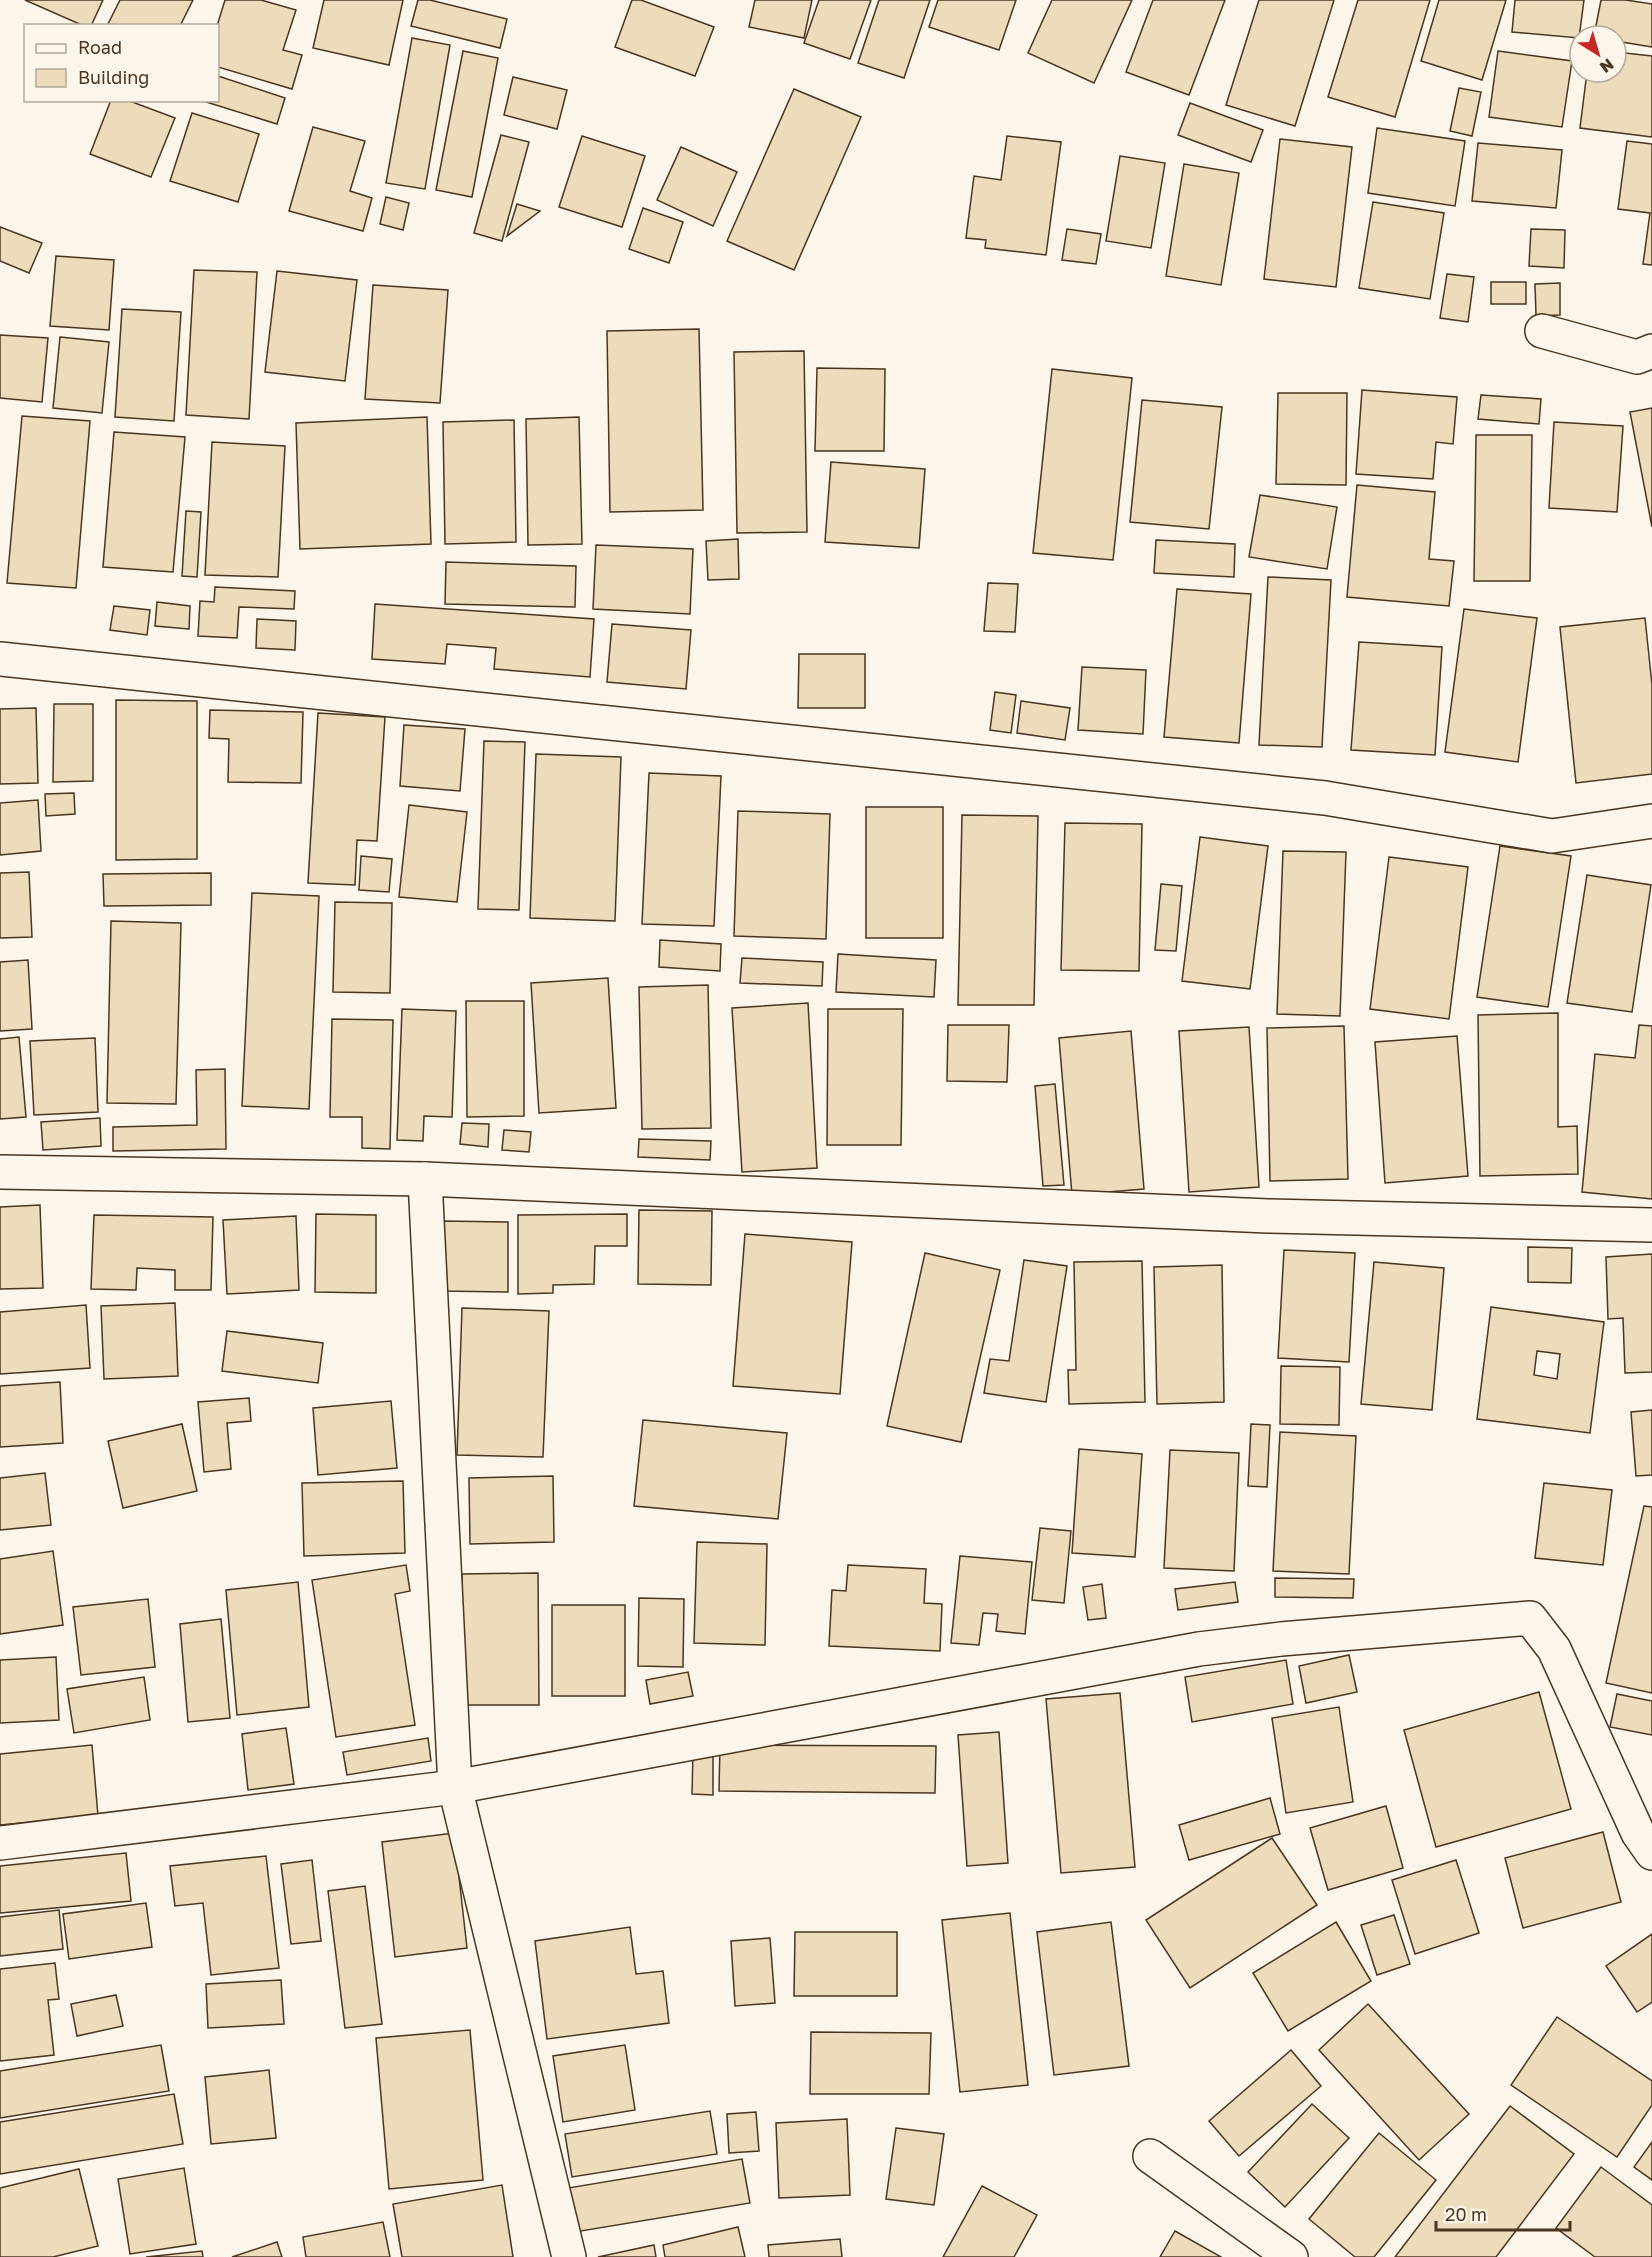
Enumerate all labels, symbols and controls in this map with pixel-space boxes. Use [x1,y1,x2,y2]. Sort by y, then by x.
legend [24,24,219,102]
north arrow [1568,24,1628,84]
text: Road [78,36,122,58]
text: N [1596,54,1618,78]
text: Building [78,66,149,88]
scale bar [1436,2194,1570,2232]
text: 20 m [1445,2203,1487,2225]

